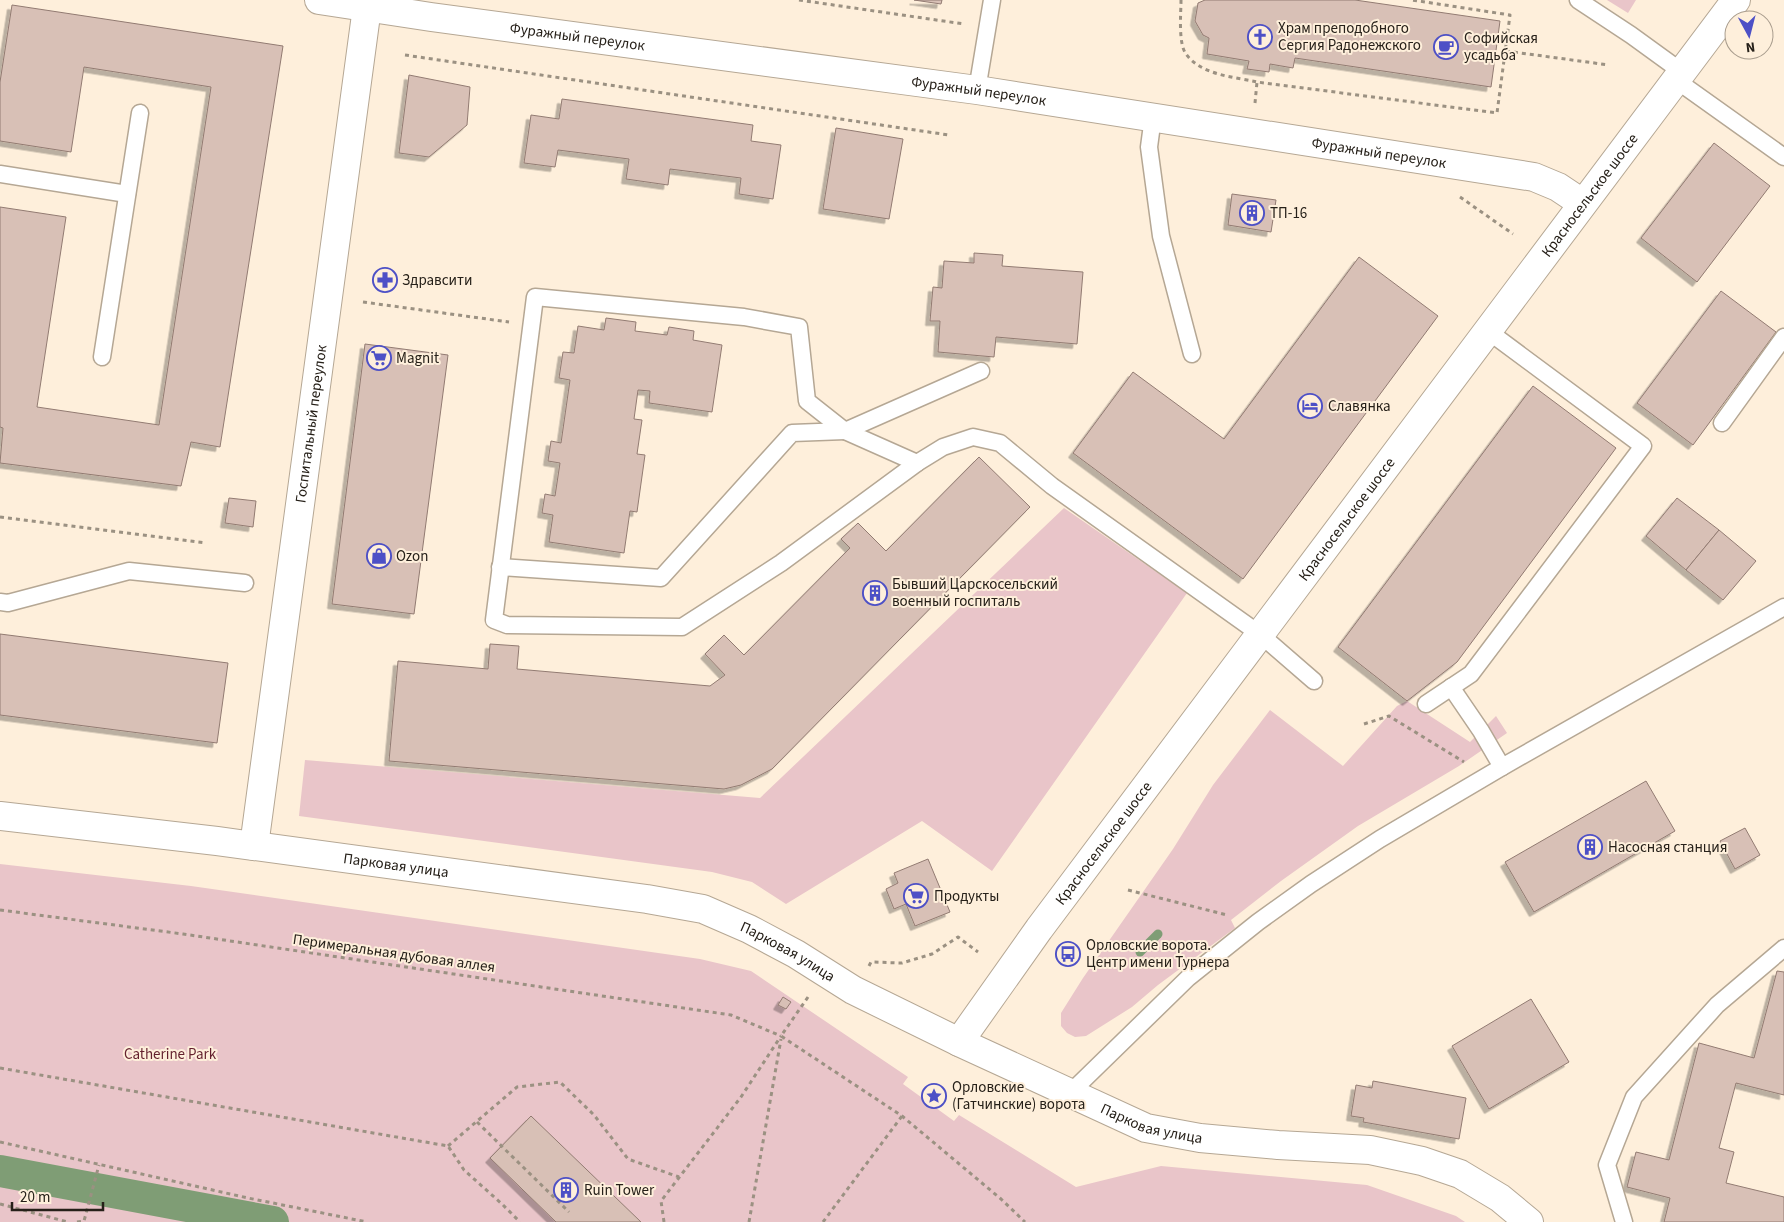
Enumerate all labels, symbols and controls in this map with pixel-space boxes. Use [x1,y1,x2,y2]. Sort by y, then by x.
north arrow [1724,10,1774,60]
street label: Фуражный переулок [508,18,647,57]
place label: Храм преподобного Сергия Радонежского [1278,18,1421,56]
church icon: Храм преподобного Сергия Радонежского [1247,24,1273,50]
place label: Софийская усадьба [1464,28,1538,66]
cafe icon: Софийская усадьба [1433,34,1459,60]
text: N [1745,36,1756,57]
street label: Фуражный переулок [910,71,1048,112]
street label: Красносельское шоссе [1537,129,1643,262]
street label: Фуражный переулок [1310,132,1448,174]
building icon: ТП-16 [1239,200,1265,226]
place label: ТП-16 [1270,203,1307,224]
pharmacy icon: Здравсити [372,267,398,293]
place label: Здравсити [402,270,472,291]
street label: Госпитальный переулок [290,343,333,504]
supermarket icon: Magnit [366,345,392,371]
place label: Magnit [396,348,439,369]
hotel icon: Славянка [1297,393,1323,419]
place label: Славянка [1328,396,1391,417]
street label: Красносельское шоссе [1294,453,1400,586]
shop icon: Ozon [366,543,392,569]
place label: Ozon [396,546,428,567]
place label: Бывший Царскосельский военный госпиталь [892,574,1058,612]
building icon: Бывший Царскосельский военный госпиталь [862,580,888,606]
street label: Красносельское шоссе [1051,777,1157,910]
building icon: Насосная станция [1577,834,1603,860]
place label: Насосная станция [1608,837,1727,858]
street label: Парковая улица [342,848,450,883]
supermarket icon: Продукты [903,883,929,909]
place label: Продукты [934,886,999,907]
street label: Парковая улица [737,916,839,987]
street label: Перимеральная дубовая аллея [291,929,497,978]
place label: Орловские ворота. Центр имени Турнера [1086,935,1230,973]
bus stop icon: Орловские ворота. Центр имени Турнера [1055,941,1081,967]
park label: Catherine Park [124,1044,217,1065]
place label: Орловские (Гатчинские) ворота [952,1077,1085,1115]
place icon: Орловские (Гатчинские) ворота [921,1083,947,1109]
street label: Парковая улица [1097,1098,1204,1149]
building icon: Ruin Tower [553,1177,579,1203]
scale bar [12,1180,104,1212]
place label: Ruin Tower [584,1180,655,1201]
text: 20 m [20,1187,50,1208]

